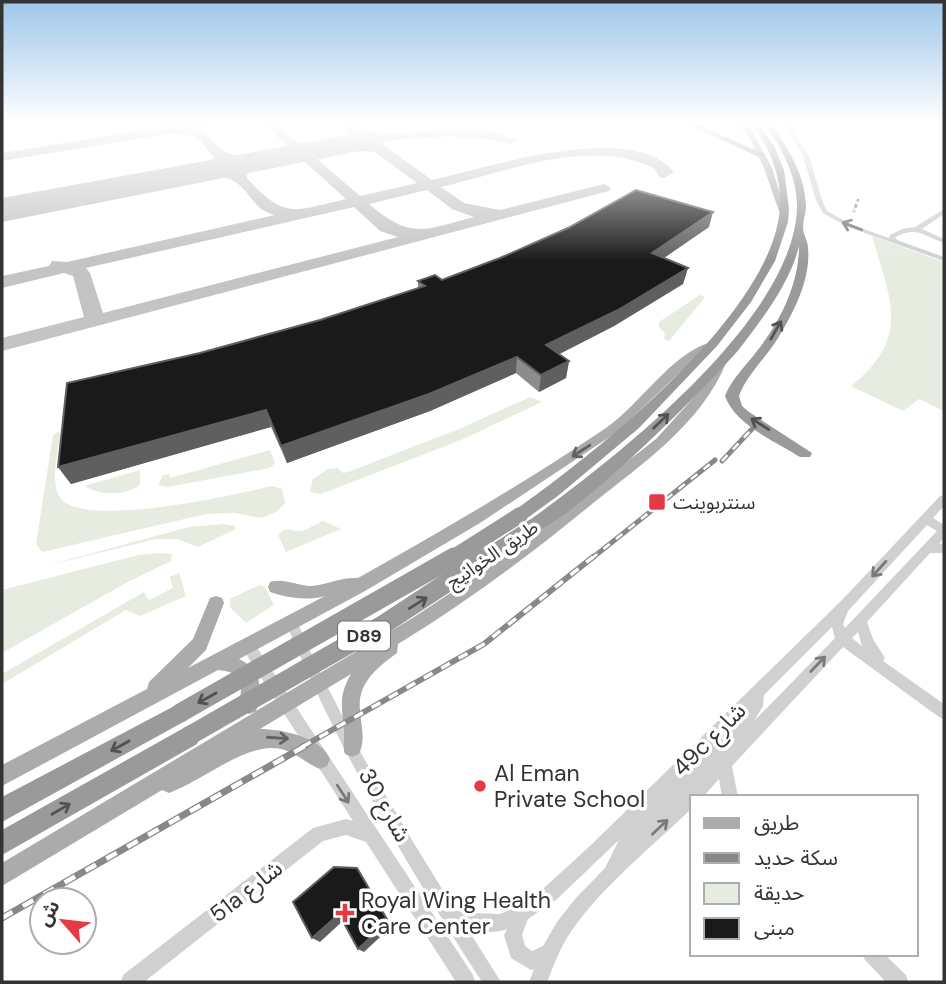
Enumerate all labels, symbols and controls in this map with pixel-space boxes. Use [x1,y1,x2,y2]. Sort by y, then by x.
one-way arrow [842,219,864,232]
one-way arrow [769,320,783,340]
one-way arrow [652,413,669,430]
one-way arrow [750,417,770,431]
one-way arrow [572,444,592,458]
place label: سنتربوينت [673,490,756,515]
marker: سنتربوينت [647,492,667,512]
street label: طريق الخوانيج [442,514,544,596]
one-way arrow [871,559,887,577]
one-way arrow [407,596,427,610]
road number: D89 [338,622,390,650]
one-way arrow [810,655,826,673]
one-way arrow [198,691,218,705]
street label: 49c شارع [666,696,754,784]
one-way arrow [266,732,288,745]
one-way arrow [110,740,131,753]
place label: Al Eman Private School [494,758,645,814]
street label: شارع 30 [350,763,418,848]
marker: Al Eman Private School [472,778,488,794]
one-way arrow [336,784,350,803]
legend [690,795,918,956]
one-way arrow [50,802,71,815]
text: طريق [754,809,799,837]
one-way arrow [651,819,668,836]
text: سكة حديد [754,844,838,872]
street label: 51a شارع [203,853,290,930]
text: حديقة [754,879,804,907]
place label: Royal Wing Health Care Center [361,885,551,941]
north arrow [28,886,98,956]
text: ش [31,896,66,931]
marker: Royal Wing Health Care Center [335,903,355,923]
text: مبنى [754,914,795,942]

